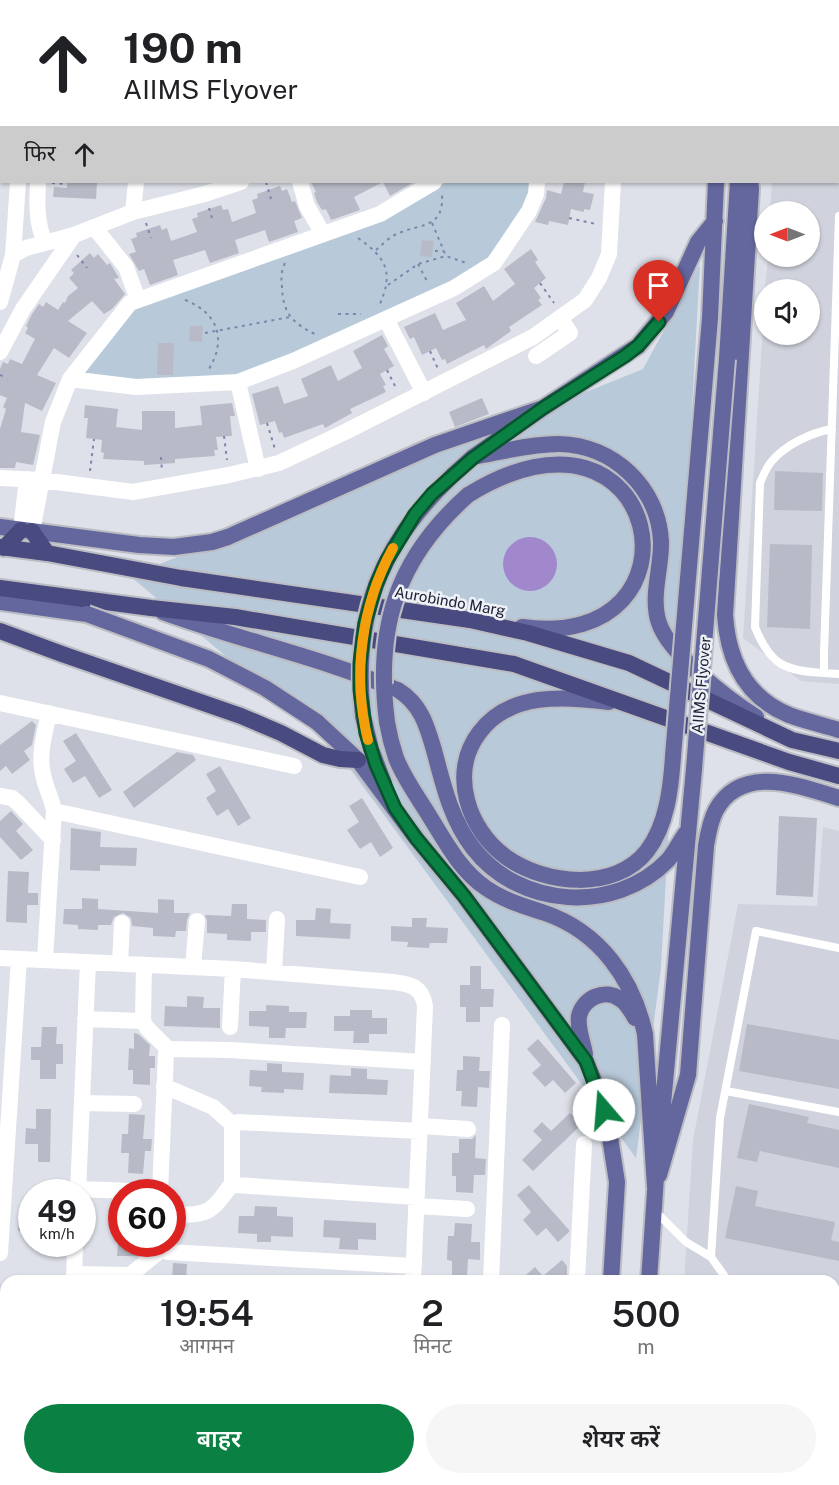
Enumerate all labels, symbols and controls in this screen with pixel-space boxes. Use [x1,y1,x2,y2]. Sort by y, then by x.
text: 190 m [123,23,243,72]
icon: ahead [24,24,102,102]
text: AIIMS Flyover [123,73,298,105]
icon: ahead [68,138,101,171]
text: फिर [24,140,56,166]
north arrow [754,201,820,267]
map controls [754,201,820,345]
pin [633,260,684,322]
icon: arrive [642,269,675,302]
button: sound [754,279,820,345]
street label: Aurobindo Marg [393,583,507,619]
street label: AIIMS Flyover [688,636,714,734]
position arrow [572,1078,636,1142]
speed limit sign: 60 [108,1179,186,1257]
text: 49 [37,1193,77,1229]
text: km/h [39,1225,75,1242]
text: 19:54 [160,1292,254,1334]
text: 2 [421,1292,444,1334]
text: 500 [611,1293,680,1335]
text: आगमन [179,1334,234,1358]
text: मिनट [413,1334,452,1358]
text: m [637,1335,655,1359]
button: बाहर [24,1404,414,1473]
button: शेयर करें [426,1404,816,1473]

